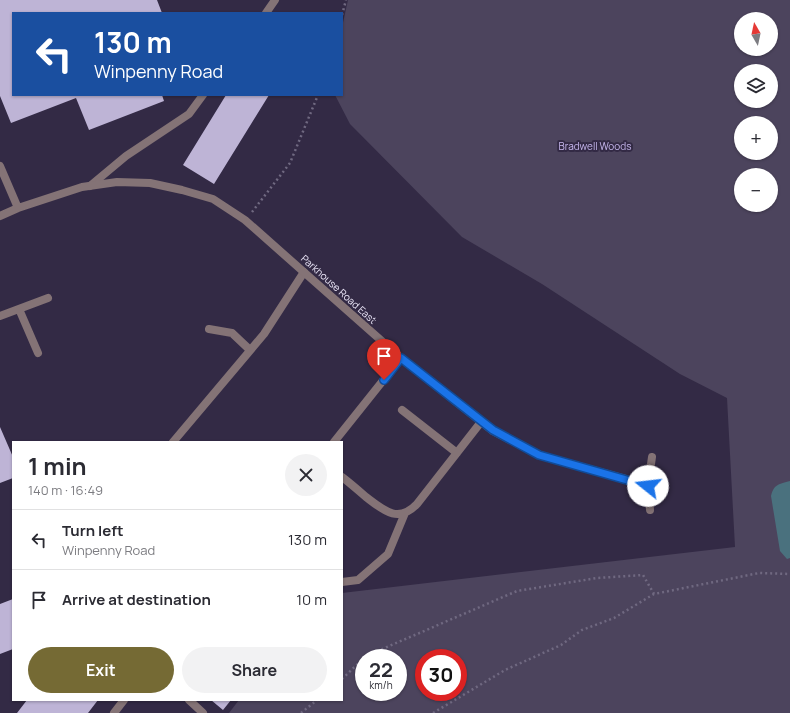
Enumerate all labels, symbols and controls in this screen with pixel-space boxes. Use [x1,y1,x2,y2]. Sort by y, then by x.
north arrow [734,12,778,56]
map controls [734,12,778,212]
text: 130 m [94,23,172,61]
icon: left [28,28,80,80]
text: Winpenny Road [94,59,223,83]
button: layers [734,64,778,108]
button: + [734,116,778,160]
park label: Bradwell Woods [559,139,631,153]
button: − [734,168,778,212]
street label: Parkhouse Road East [298,251,380,327]
pin [367,339,401,380]
icon: arrive [373,345,395,367]
text: 1 min [28,449,87,482]
button: close [285,454,327,496]
position arrow [627,465,669,507]
text: 140 m · 16:49 [28,481,103,499]
text: Turn left [62,520,124,541]
icon: left [28,529,50,551]
text: 130 m [288,529,327,550]
text: Winpenny Road [62,541,155,559]
icon: arrive [28,589,50,611]
text: Arrive at destination [62,589,211,610]
text: 10 m [296,589,327,610]
button: Exit [28,647,174,693]
button: Share [182,647,327,693]
speed limit sign: 30 [415,649,467,701]
text: 22 [369,656,393,683]
text: km/h [369,678,393,692]

